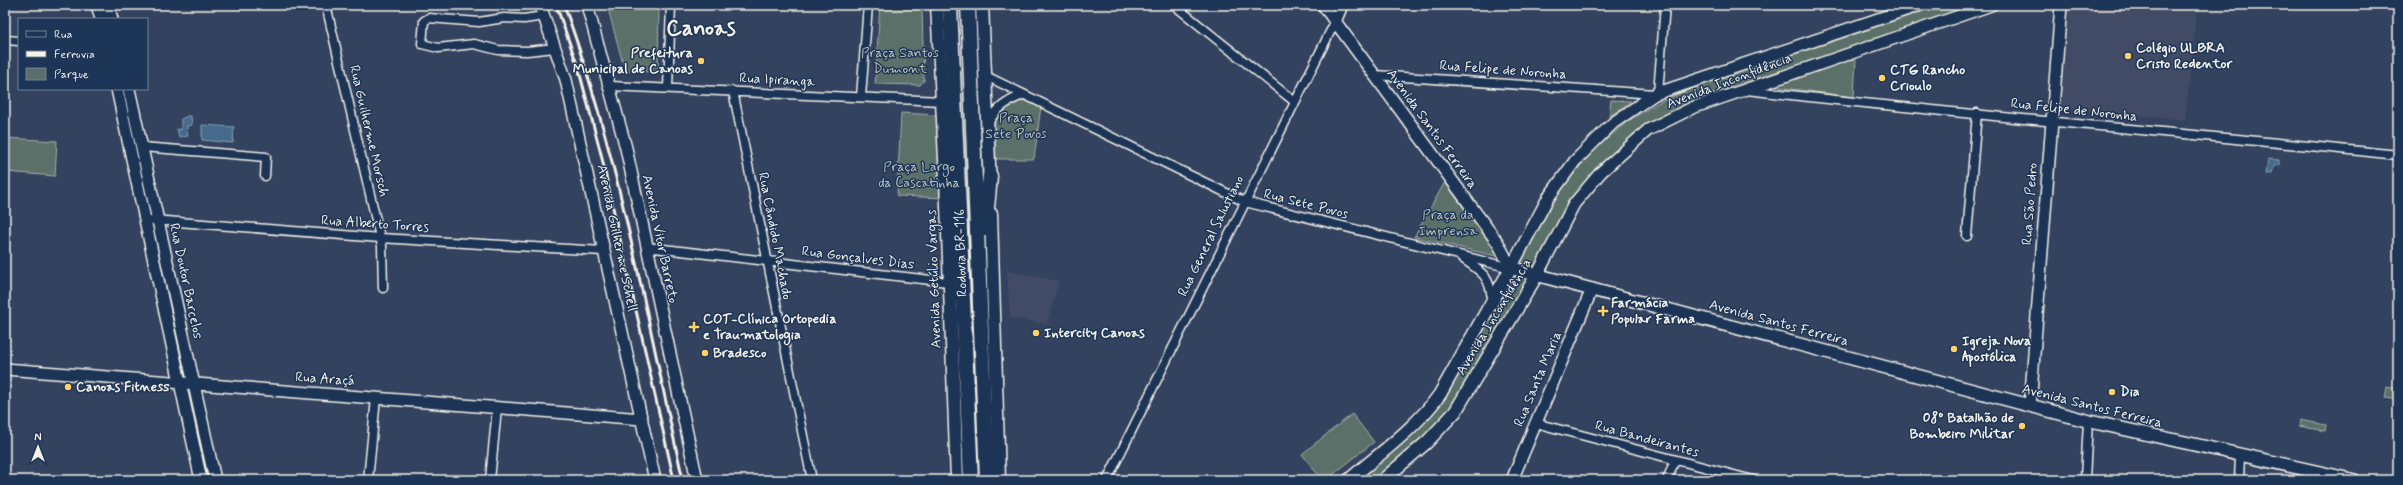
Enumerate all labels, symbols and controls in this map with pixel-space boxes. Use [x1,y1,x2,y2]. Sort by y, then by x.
district label: Canoas [666,15,736,43]
legend [18,18,148,90]
text: Rua [54,27,72,43]
place label: Colégio ULBRA Cristo Redentor [2136,39,2233,73]
place label: Prefeitura Municipal de Canoas [573,44,693,78]
park label: Praça Santos Dumont [861,44,939,78]
text: Ferrovia [54,47,95,63]
street label: Avenida Inconfidência [1664,49,1794,113]
marker: Colégio ULBRA Cristo Redentor [2123,51,2133,61]
marker: Prefeitura Municipal de Canoas [696,56,706,66]
street label: Rua Felipe de Noronha [1439,57,1567,83]
place label: CTG Rancho Crioulo [1890,61,1965,95]
street label: Rua Guilherme Morsch [345,63,393,199]
street label: Avenida Santos Ferreira [1382,65,1482,193]
text: Parque [54,67,89,83]
street label: Rua Ipiranga [739,69,816,91]
marker: CTG Rancho Crioulo [1877,73,1887,83]
street label: Rua Felipe de Noronha [2010,94,2138,126]
park label: Praça Sete Povos [985,109,1047,143]
park label: Praça Largo da Cascatinha [878,158,960,192]
street label: Rua São Pedro [2018,162,2042,246]
street label: Avenida Guilherme Schell [593,163,641,313]
street label: Rua Cândido Machado [754,171,796,302]
street label: Rua General Salustiano [1174,172,1248,300]
street label: Avenida Vitor Barreto [638,173,682,305]
street label: Rua Sete Povos [1262,185,1350,223]
park label: Praça da Imprensa [1418,206,1478,240]
street label: Avenida Getúlio Vargas [923,209,946,349]
street label: Rodovia BR-116 [950,209,972,297]
street label: Rua Alberto Torres [320,211,430,237]
street label: Rua Doutor Barcelos [165,221,207,341]
street label: Rua Gonçalves Dias [801,242,915,274]
street label: Avenida Inconfidência [1452,255,1536,378]
place label: Farmácia Popular Farma [1611,294,1695,328]
street label: Avenida Santos Ferreira [1707,296,1851,350]
marker: Farmácia Popular Farma [1598,306,1608,316]
place label: COT-Clínica Ortopedia e Traumatologia [703,310,837,346]
marker: COT-Clínica Ortopedia e Traumatologia [688,321,700,333]
place label: Intercity Canoas [1044,324,1145,342]
marker: Intercity Canoas [1031,328,1041,338]
street label: Rua Santa Maria [1510,328,1566,430]
place label: Igreja Nova Apostólica [1962,332,2031,368]
place label: Bradesco [713,344,767,362]
marker: Igreja Nova Apostólica [1949,344,1959,354]
marker: Bradesco [700,348,710,358]
street label: Rua Araçá [295,368,355,390]
place label: Canoas Fitness [76,378,170,396]
street label: Avenida Santos Ferreira [2020,380,2164,432]
marker: Canoas Fitness [63,382,73,392]
place label: Dia [2120,383,2140,401]
marker: Dia [2107,387,2117,397]
place label: 08º Batalhão de Bombeiro Militar [1910,409,2015,443]
street label: Rua Bandeirantes [1593,416,1701,462]
marker: 08º Batalhão de Bombeiro Militar [2017,421,2027,431]
north arrow [18,427,58,467]
text: N [34,431,42,445]

